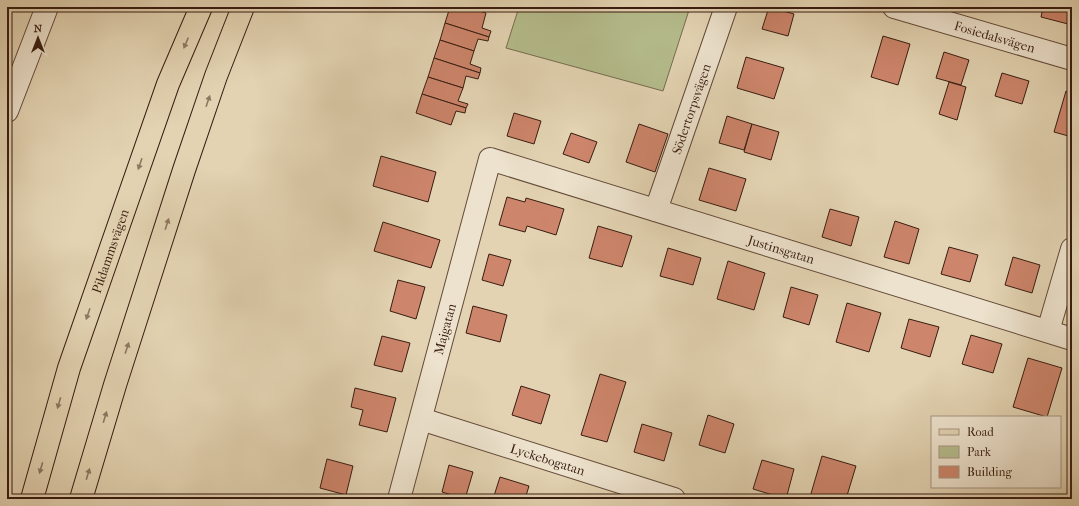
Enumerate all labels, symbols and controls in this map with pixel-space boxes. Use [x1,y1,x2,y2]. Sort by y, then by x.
north arrow [18,18,58,58]
street label: Fosiedalsvägen [953,18,1037,56]
text: N [34,22,43,35]
one-way arrow [183,37,189,48]
street label: Södertorpsvägen [669,61,714,156]
one-way arrow [205,94,211,106]
one-way arrow [137,159,143,171]
street label: Pildammsvägen [89,207,132,295]
one-way arrow [164,218,170,230]
street label: Justinsgatan [745,232,817,267]
street label: Majgatan [431,301,459,356]
one-way arrow [85,308,91,320]
one-way arrow [124,342,130,354]
one-way arrow [56,396,62,409]
one-way arrow [102,410,108,422]
legend [931,416,1061,488]
text: Road [967,425,994,439]
street label: Lyckebogatan [508,441,587,479]
text: Park [967,445,992,459]
one-way arrow [38,462,44,474]
text: Building [967,465,1012,479]
one-way arrow [85,467,91,479]

